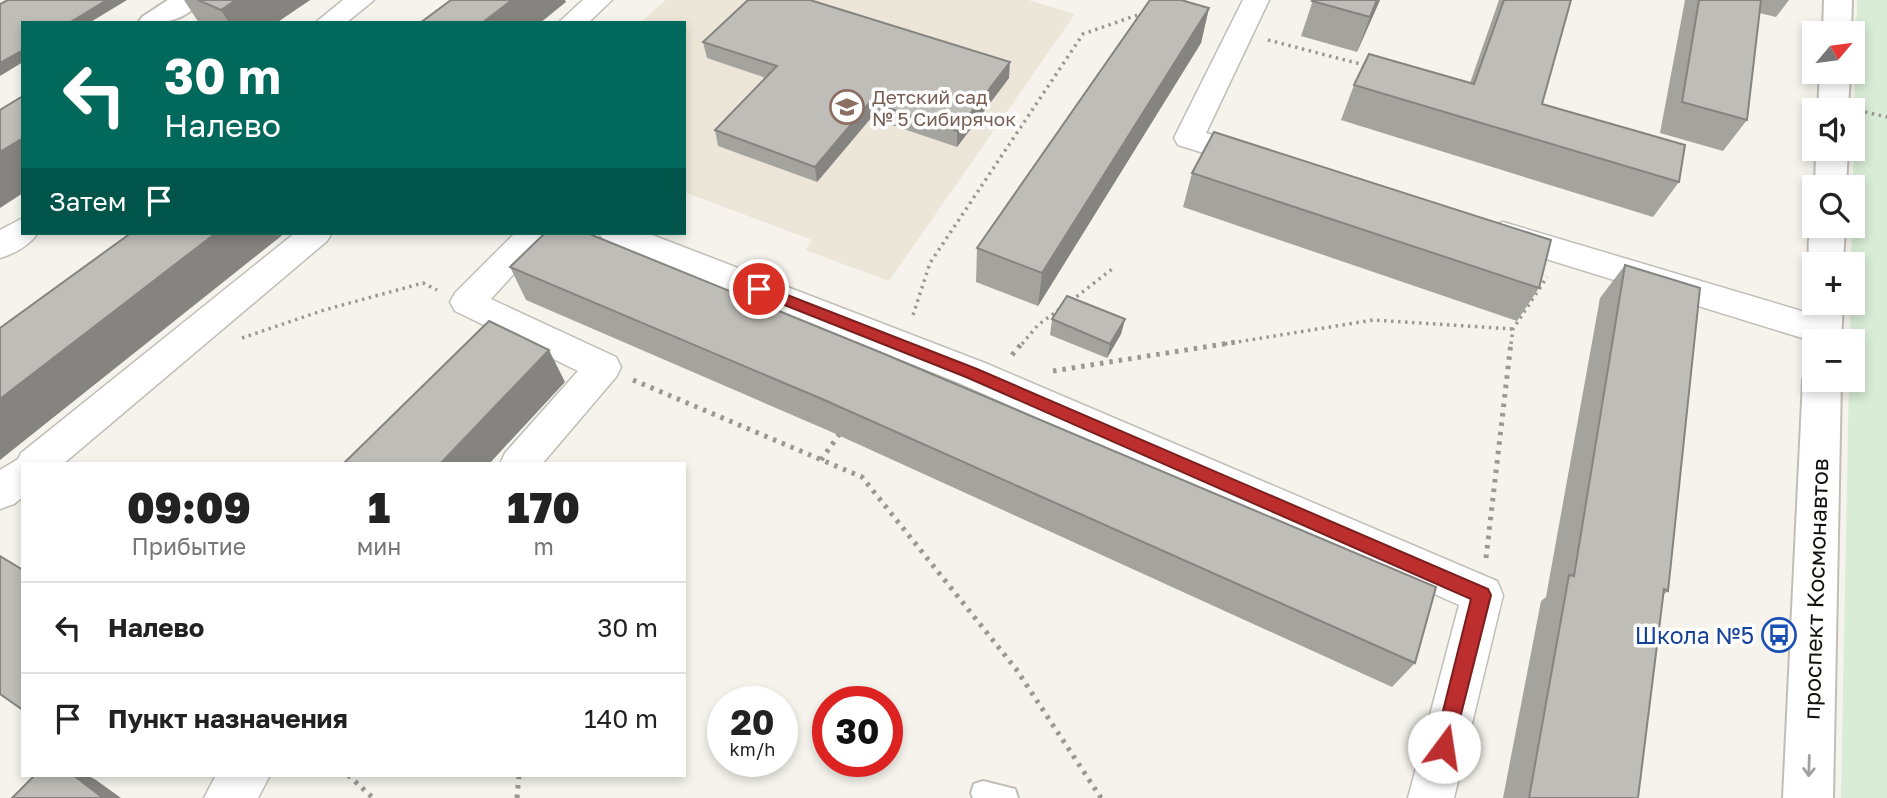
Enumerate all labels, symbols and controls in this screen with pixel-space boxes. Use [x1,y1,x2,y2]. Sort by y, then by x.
north arrow [1802,21,1866,84]
map controls [1802,21,1865,392]
text: 30 m [164,46,281,105]
icon: left [49,49,140,140]
place label: Детский сад № 5 Сибирячок [872,85,1016,130]
school or university icon: Детский сад № 5 Сибирячок [828,88,866,126]
button: sound [1802,98,1865,161]
text: Налево [164,106,281,144]
button: search [1802,175,1865,238]
icon: arrive [140,182,178,220]
text: Затем [49,186,126,217]
button: + [1802,252,1865,315]
pin [729,259,789,319]
icon: arrive [740,270,778,308]
button: − [1802,329,1865,392]
street label: проспект Космонавтов [1796,458,1834,720]
text: 09:09 [127,482,251,532]
text: 1 [368,482,390,532]
text: 170 [507,482,580,532]
text: Прибытие [132,532,246,560]
text: мин [357,532,401,560]
text: m [533,532,554,560]
icon: left [49,609,87,647]
text: Налево [108,612,204,643]
text: 30 m [597,612,658,643]
bus stop icon: Школа №5 [1760,616,1798,654]
place label: Школа №5 [1635,621,1754,649]
speed limit sign: 30 [812,686,903,777]
icon: arrive [49,700,87,738]
text: 20 [730,701,775,743]
text: Пункт назначения [108,703,348,734]
text: 140 m [584,703,658,734]
position arrow [1407,710,1481,784]
text: km/h [730,738,775,760]
one-way arrow [1803,755,1816,778]

